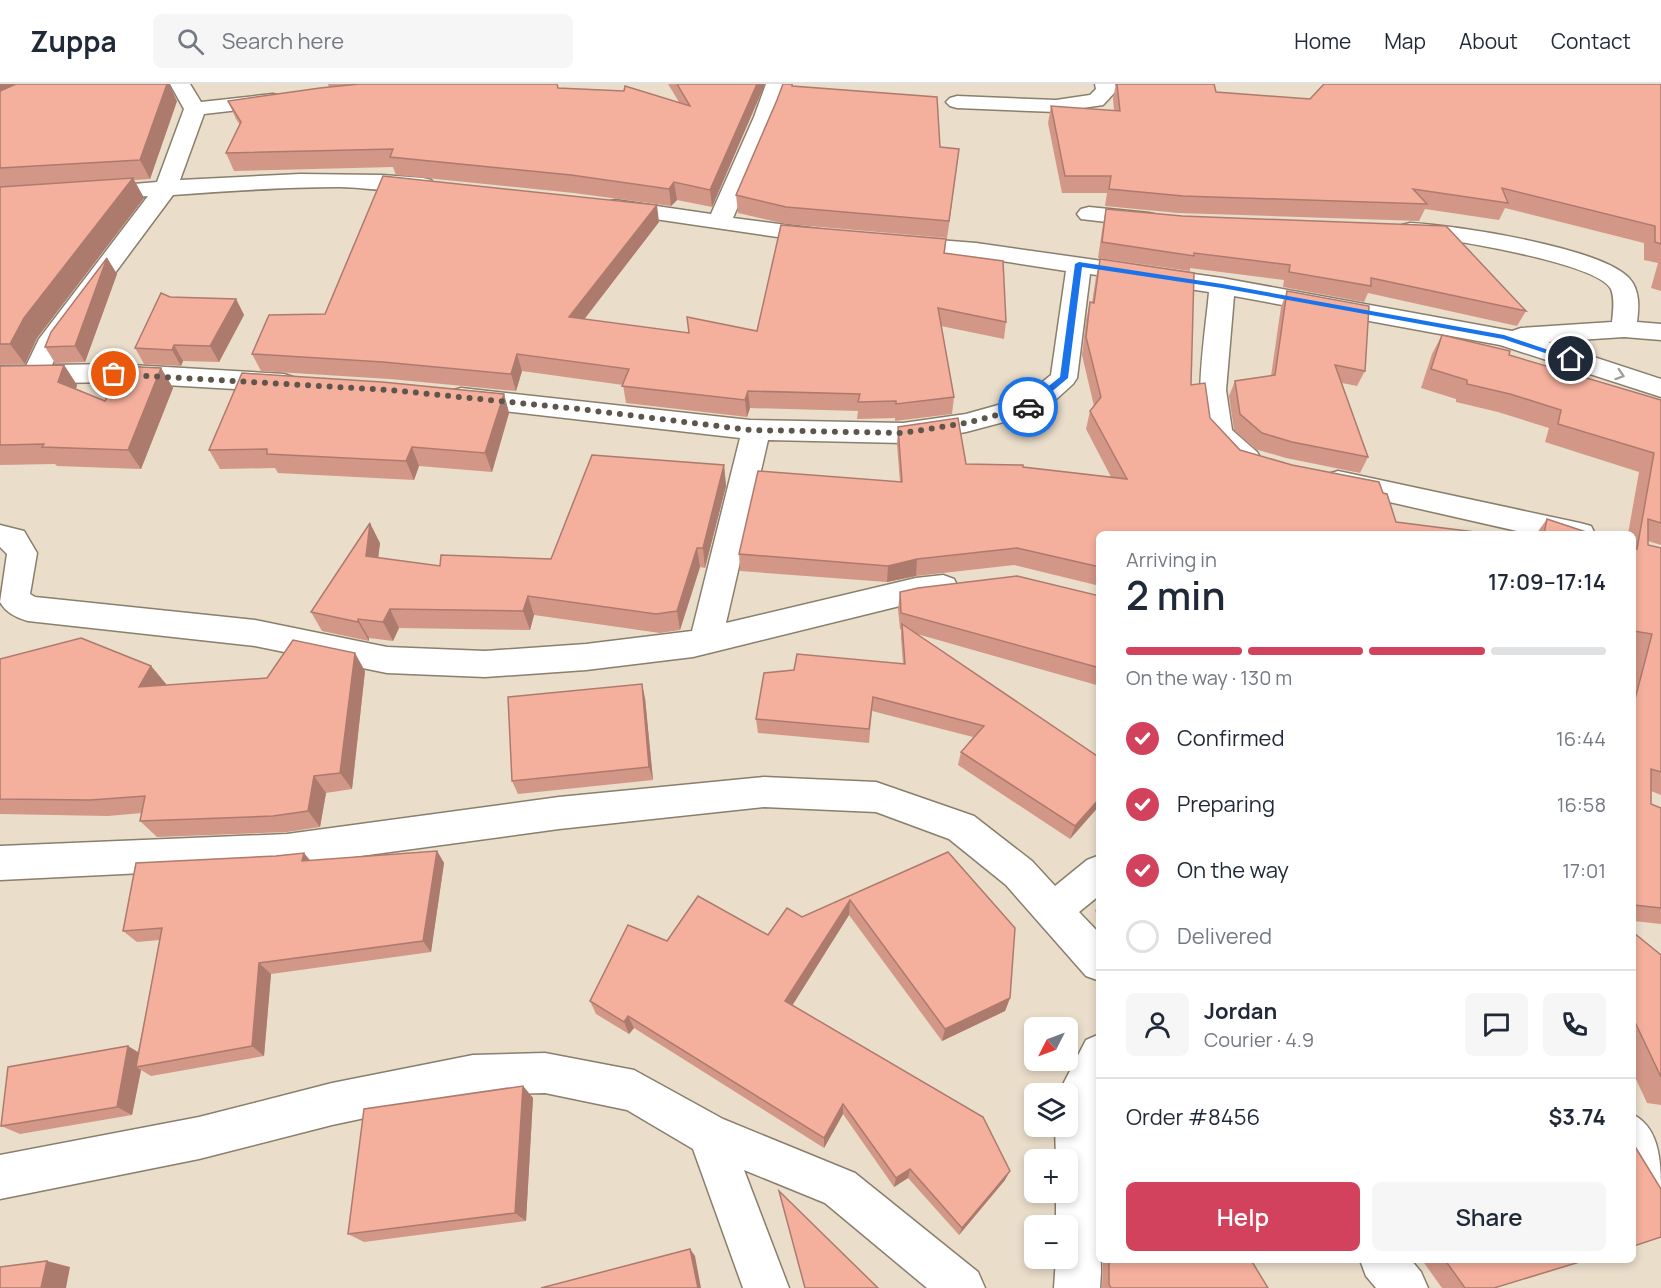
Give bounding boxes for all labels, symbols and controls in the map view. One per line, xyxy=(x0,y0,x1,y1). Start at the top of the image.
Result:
search box xyxy=(153,14,573,68)
text: Zuppa xyxy=(30,22,117,60)
icon: search xyxy=(174,25,207,58)
text: Search here xyxy=(222,26,344,56)
text: Home xyxy=(1294,27,1351,55)
text: Map xyxy=(1384,27,1426,55)
text: About xyxy=(1459,27,1518,55)
text: Contact xyxy=(1551,27,1631,55)
pin xyxy=(1545,333,1596,384)
icon: home xyxy=(1554,342,1587,375)
pin xyxy=(88,348,139,399)
icon: bag xyxy=(97,357,130,390)
one-way arrow xyxy=(1614,368,1625,380)
courier xyxy=(998,377,1058,437)
icon: car xyxy=(1012,391,1045,424)
text: Arriving in xyxy=(1126,546,1217,573)
text: 17:09–17:14 xyxy=(1488,567,1606,597)
text: 2 min xyxy=(1126,568,1225,622)
text: On the way · 130 m xyxy=(1126,664,1292,691)
icon: check xyxy=(1126,722,1159,755)
text: Confirmed xyxy=(1177,723,1285,753)
text: 16:44 xyxy=(1556,725,1606,752)
icon: check xyxy=(1126,788,1159,821)
text: Preparing xyxy=(1177,789,1275,819)
text: 16:58 xyxy=(1557,791,1606,818)
icon: check xyxy=(1126,854,1159,887)
text: On the way xyxy=(1177,855,1289,885)
text: 17:01 xyxy=(1562,857,1606,884)
text: Delivered xyxy=(1177,921,1272,951)
button: person xyxy=(1126,993,1189,1056)
button: chat xyxy=(1465,993,1528,1056)
button: phone xyxy=(1543,993,1606,1056)
text: Jordan xyxy=(1204,996,1277,1026)
north arrow xyxy=(1024,1017,1078,1071)
map controls xyxy=(1024,1017,1078,1269)
text: Courier · 4.9 xyxy=(1204,1026,1314,1053)
button: layers xyxy=(1024,1083,1078,1137)
text: Order #8456 xyxy=(1126,1102,1260,1132)
text: $3.74 xyxy=(1548,1102,1606,1132)
button: + xyxy=(1024,1149,1078,1203)
button: Help xyxy=(1126,1182,1360,1251)
button: Share xyxy=(1372,1182,1606,1251)
button: − xyxy=(1024,1215,1078,1269)

